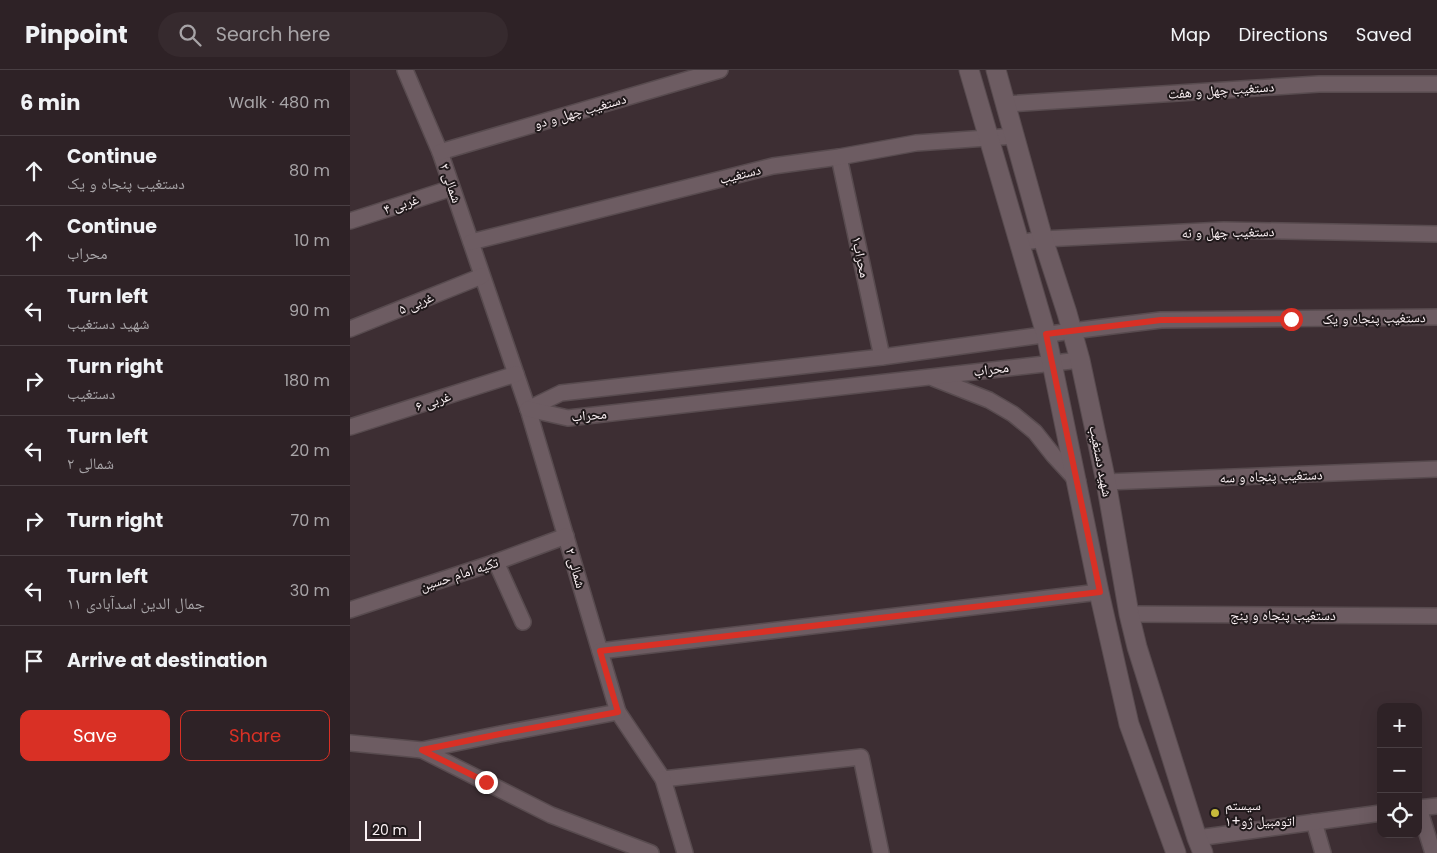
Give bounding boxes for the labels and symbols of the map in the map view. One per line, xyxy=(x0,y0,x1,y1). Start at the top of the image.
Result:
street label: دستغیب چهل و هفت xyxy=(1167,76,1275,104)
street label: دستغیب چهل و دو xyxy=(532,88,629,134)
street label: دستغیب xyxy=(717,159,763,189)
street label: ۲ شمالی xyxy=(435,160,467,206)
street label: غربی ۴ xyxy=(381,189,421,219)
street label: دستغیب چهل و نه xyxy=(1181,221,1275,243)
street label: محراب۱ xyxy=(847,234,875,280)
street label: غربی ۵ xyxy=(395,287,437,319)
street label: دستغیب پنجاه و یک xyxy=(1322,307,1426,329)
route start xyxy=(1280,308,1303,331)
street label: محراب xyxy=(972,357,1010,381)
street label: غربی ۶ xyxy=(413,386,453,416)
street label: محراب xyxy=(570,403,608,427)
street label: شهید دستغیب xyxy=(1084,424,1118,498)
street label: دستغیب پنجاه و سه xyxy=(1219,464,1323,488)
street label: ۲ شمالی xyxy=(561,545,591,591)
street label: تکیه امام حسین xyxy=(417,552,501,596)
street label: دستغیب پنجاه و پنج xyxy=(1230,605,1336,625)
route end xyxy=(475,771,498,794)
place label: سیستم اتومبیل ژو+۱ xyxy=(1225,795,1295,831)
marker: سیستم اتومبیل ژو+۱ xyxy=(1209,807,1221,819)
scale bar xyxy=(365,818,421,841)

